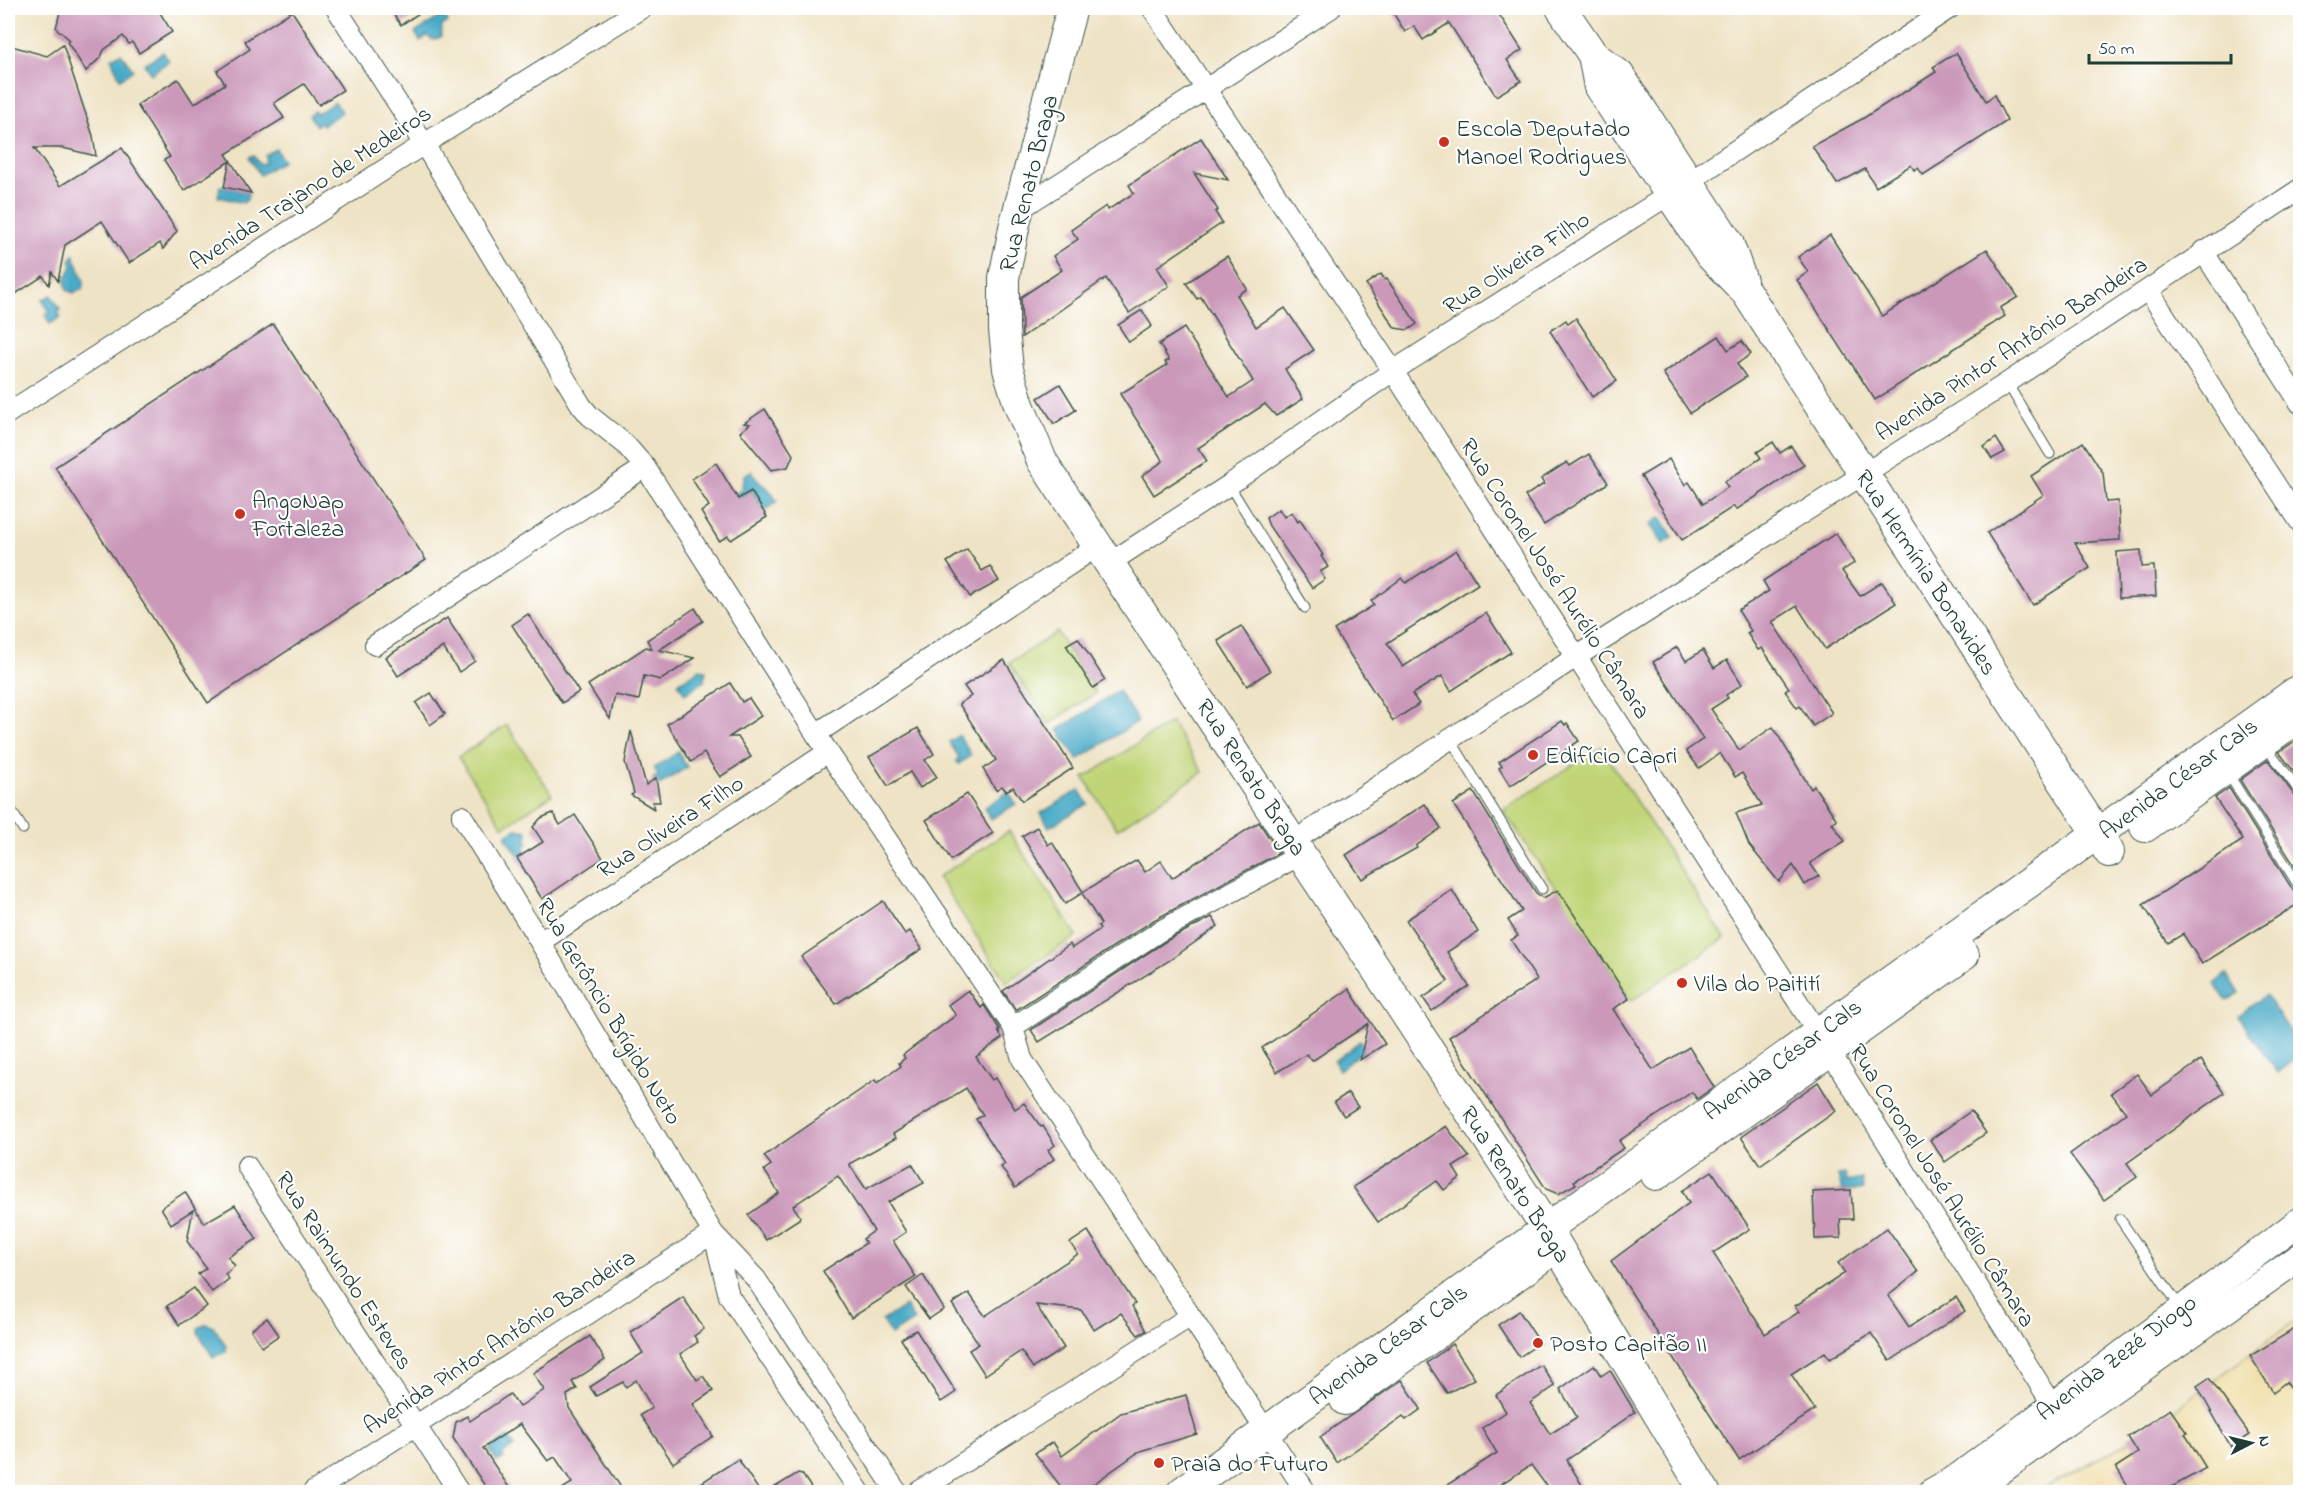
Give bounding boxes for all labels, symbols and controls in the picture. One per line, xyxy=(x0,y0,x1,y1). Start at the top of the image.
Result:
scale bar xyxy=(2089,27,2232,65)
text: 50 m xyxy=(2098,37,2135,63)
street label: Rua Renato Braga xyxy=(991,91,1069,276)
street label: Avenida Trajano de Medeiros xyxy=(183,97,439,281)
place label: Escola Deputado Manoel Rodrigues xyxy=(1456,113,1630,176)
marker: Escola Deputado Manoel Rodrigues xyxy=(1437,135,1451,149)
street label: Rua Oliveira Filho xyxy=(1437,203,1598,325)
street label: Avenida Pintor Antônio Bandeira xyxy=(1869,249,2155,451)
street label: Rua Coronel José Aurélio Câmara xyxy=(1450,432,1658,727)
street label: Rua Hermínia Bonavides xyxy=(1845,463,2005,683)
place label: AngoNap Fortaleza xyxy=(251,485,344,548)
marker: AngoNap Fortaleza xyxy=(233,507,247,521)
street label: Rua Renato Braga xyxy=(1186,693,1314,864)
street label: Avenida César Cals xyxy=(2093,710,2266,850)
place label: Edifício Capri xyxy=(1545,740,1677,775)
marker: Edifício Capri xyxy=(1526,748,1540,762)
street label: Rua Oliveira Filho xyxy=(591,767,752,889)
street label: Rua Gerôncio Brígido Neto xyxy=(526,892,690,1132)
place label: Vila do Paitití xyxy=(1693,968,1820,1003)
marker: Vila do Paitití xyxy=(1675,976,1689,990)
street label: Avenida César Cals xyxy=(1697,991,1870,1131)
street label: Rua Coronel José Aurélio Câmara xyxy=(1839,1038,2043,1335)
street label: Rua Renato Braga xyxy=(1450,1100,1578,1271)
street label: Rua Raimundo Esteves xyxy=(265,1165,421,1378)
street label: Avenida Pintor Antônio Bandeira xyxy=(357,1242,643,1444)
street label: Avenida César Cals xyxy=(1303,1276,1476,1416)
street label: Avenida Zezé Diogo xyxy=(2030,1287,2205,1431)
place label: Posto Capitão II xyxy=(1550,1328,1707,1363)
marker: Posto Capitão II xyxy=(1531,1336,1545,1350)
north arrow xyxy=(2221,1413,2281,1473)
text: N xyxy=(2251,1435,2276,1448)
place label: Praia do Futuro xyxy=(1171,1448,1328,1483)
marker: Praia do Futuro xyxy=(1152,1456,1166,1470)

